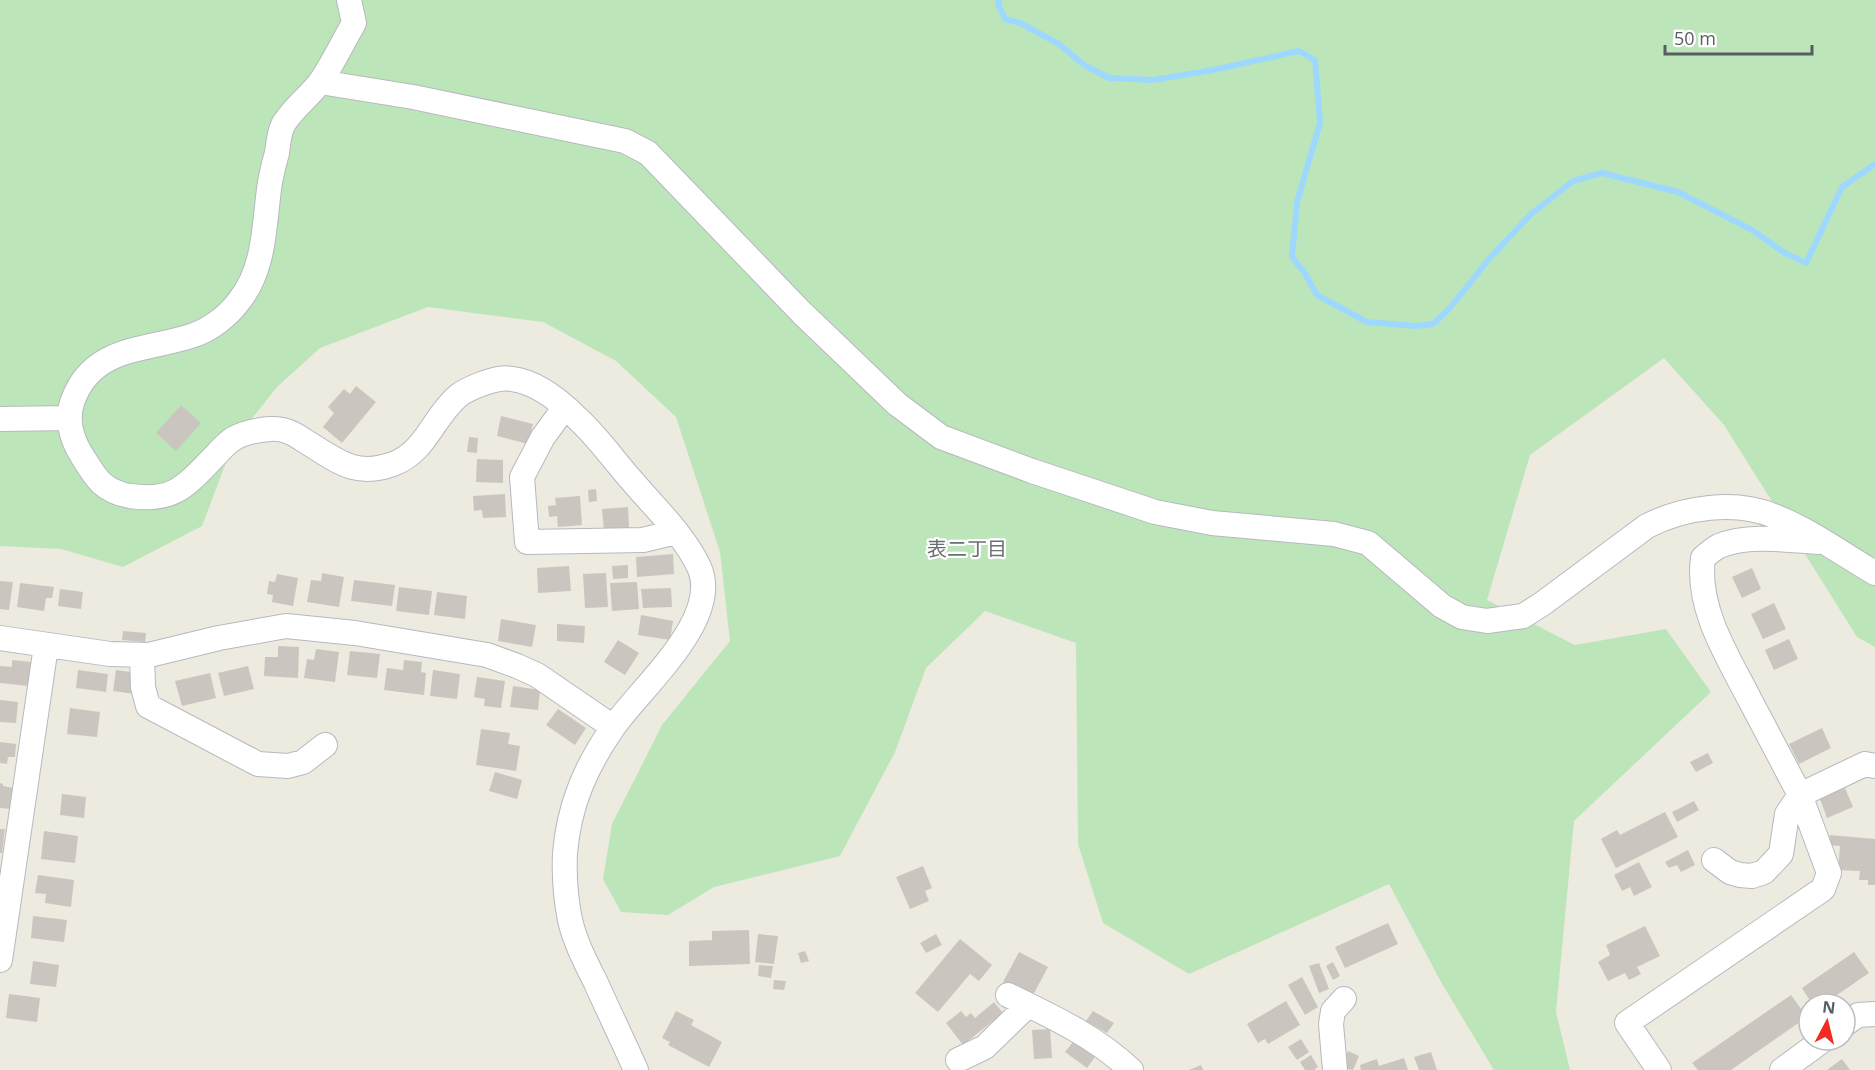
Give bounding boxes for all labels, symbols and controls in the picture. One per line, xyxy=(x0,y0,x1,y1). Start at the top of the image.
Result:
scale bar xyxy=(1665,18,1812,56)
text: 50 m xyxy=(1674,26,1716,50)
district label: 表二丁目 xyxy=(927,535,1007,562)
north arrow xyxy=(1797,992,1857,1052)
text: N xyxy=(1821,995,1837,1019)

